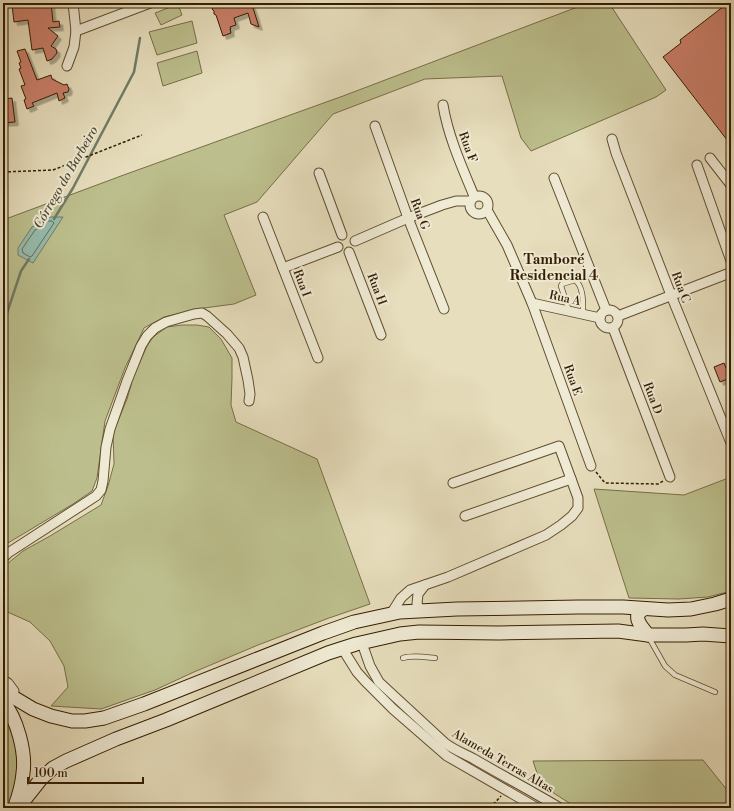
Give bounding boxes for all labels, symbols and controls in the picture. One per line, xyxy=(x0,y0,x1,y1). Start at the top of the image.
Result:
water label: Córrego do Barbeiro xyxy=(30,123,102,232)
street label: Rua F xyxy=(455,130,480,165)
street label: Rua G xyxy=(407,196,432,232)
district label: Tamboré Residencial 4 xyxy=(510,251,598,285)
street label: Rua I xyxy=(289,267,314,299)
street label: Rua C xyxy=(668,270,693,305)
street label: Rua H xyxy=(364,271,390,308)
street label: Rua A xyxy=(548,288,583,309)
street label: Rua E xyxy=(560,363,585,398)
street label: Rua D xyxy=(640,380,665,416)
street label: Alameda Terras Altas xyxy=(448,726,556,797)
scale bar xyxy=(28,759,143,785)
text: 100 m xyxy=(34,766,68,781)

